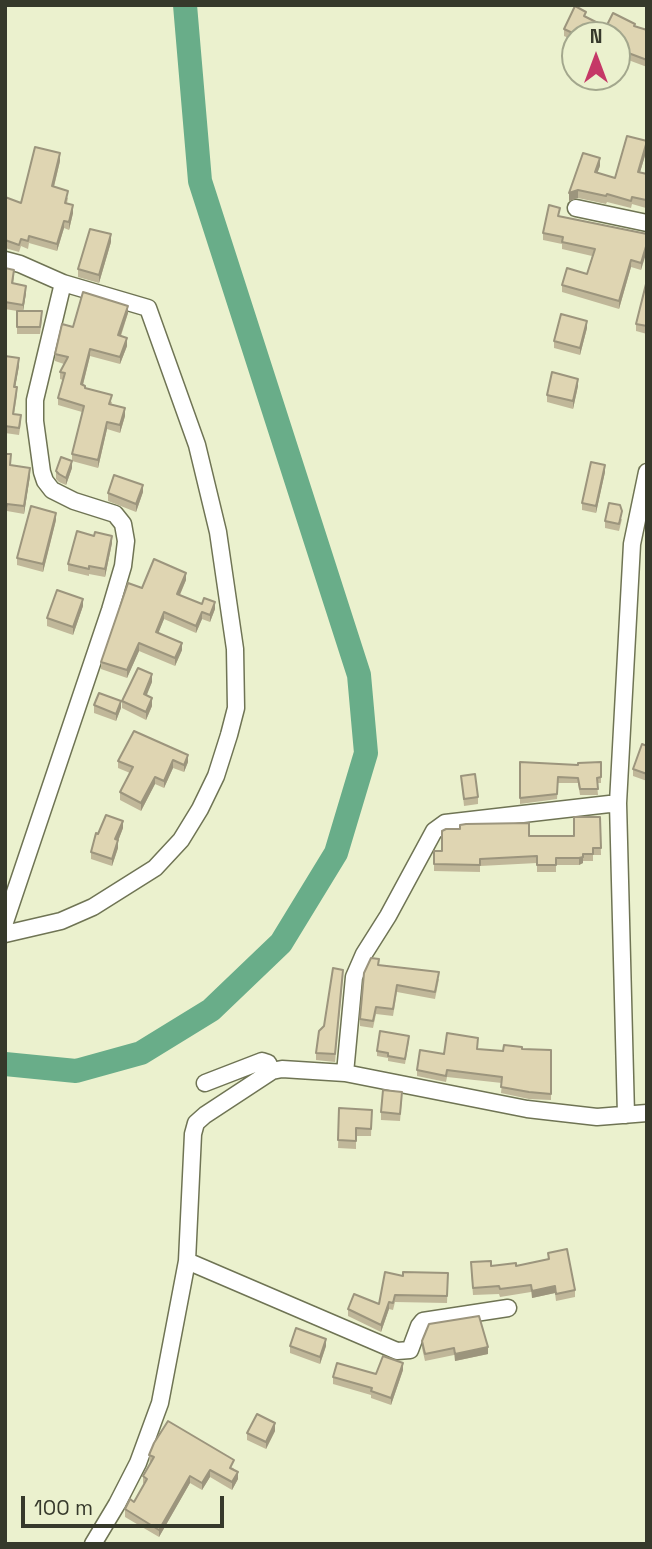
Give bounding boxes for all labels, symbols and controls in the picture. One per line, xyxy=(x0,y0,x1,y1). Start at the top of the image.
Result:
north arrow xyxy=(561,21,631,91)
text: N xyxy=(590,24,602,49)
scale bar xyxy=(24,1482,228,1526)
text: 100 m xyxy=(34,1494,93,1521)

